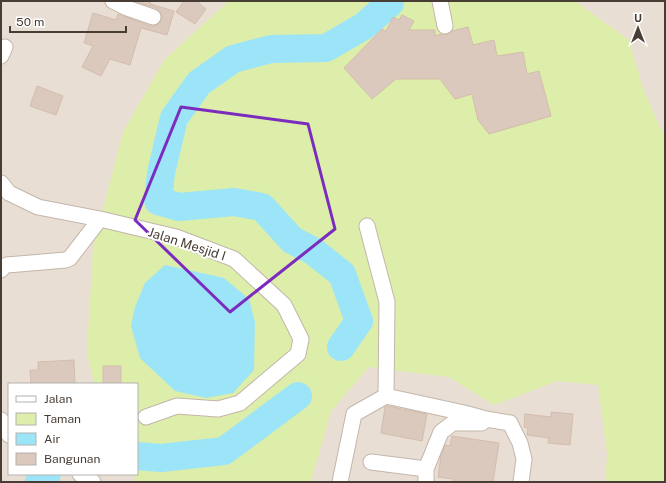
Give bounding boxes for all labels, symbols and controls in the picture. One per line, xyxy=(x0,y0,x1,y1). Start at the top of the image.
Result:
scale bar xyxy=(10,8,126,34)
north arrow xyxy=(618,8,658,48)
text: U xyxy=(634,12,642,24)
text: 50 m xyxy=(16,15,44,29)
street label: Jalan Mesjid I xyxy=(146,224,228,264)
legend xyxy=(8,383,138,475)
text: Jalan xyxy=(44,392,73,406)
text: Taman xyxy=(44,412,81,426)
text: Air xyxy=(44,432,61,446)
text: Bangunan xyxy=(44,452,100,466)

